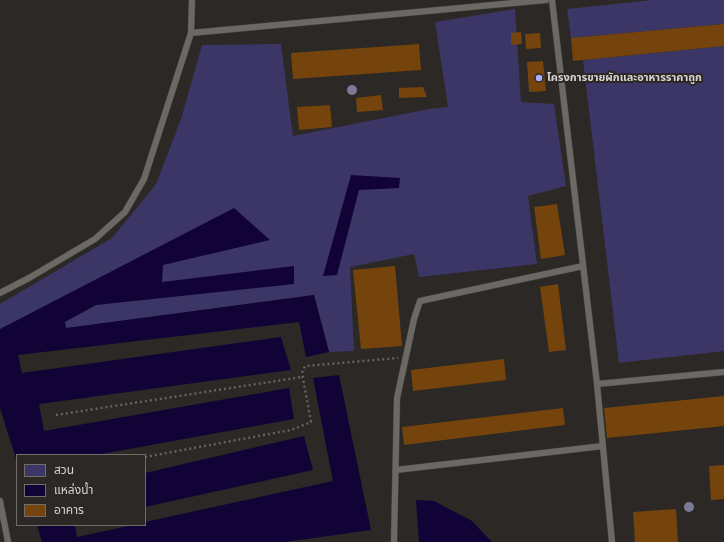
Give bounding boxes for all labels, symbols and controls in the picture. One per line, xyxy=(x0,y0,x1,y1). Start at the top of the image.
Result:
place label: โครงการขายผักและอาหารราคาถูก xyxy=(547,71,702,85)
marker: โครงการขายผักและอาหารราคาถูก xyxy=(534,73,544,83)
legend xyxy=(16,454,146,526)
text: สวน xyxy=(54,463,74,477)
text: แหล่งน้ำ xyxy=(54,483,93,497)
text: อาคาร xyxy=(54,503,84,517)

